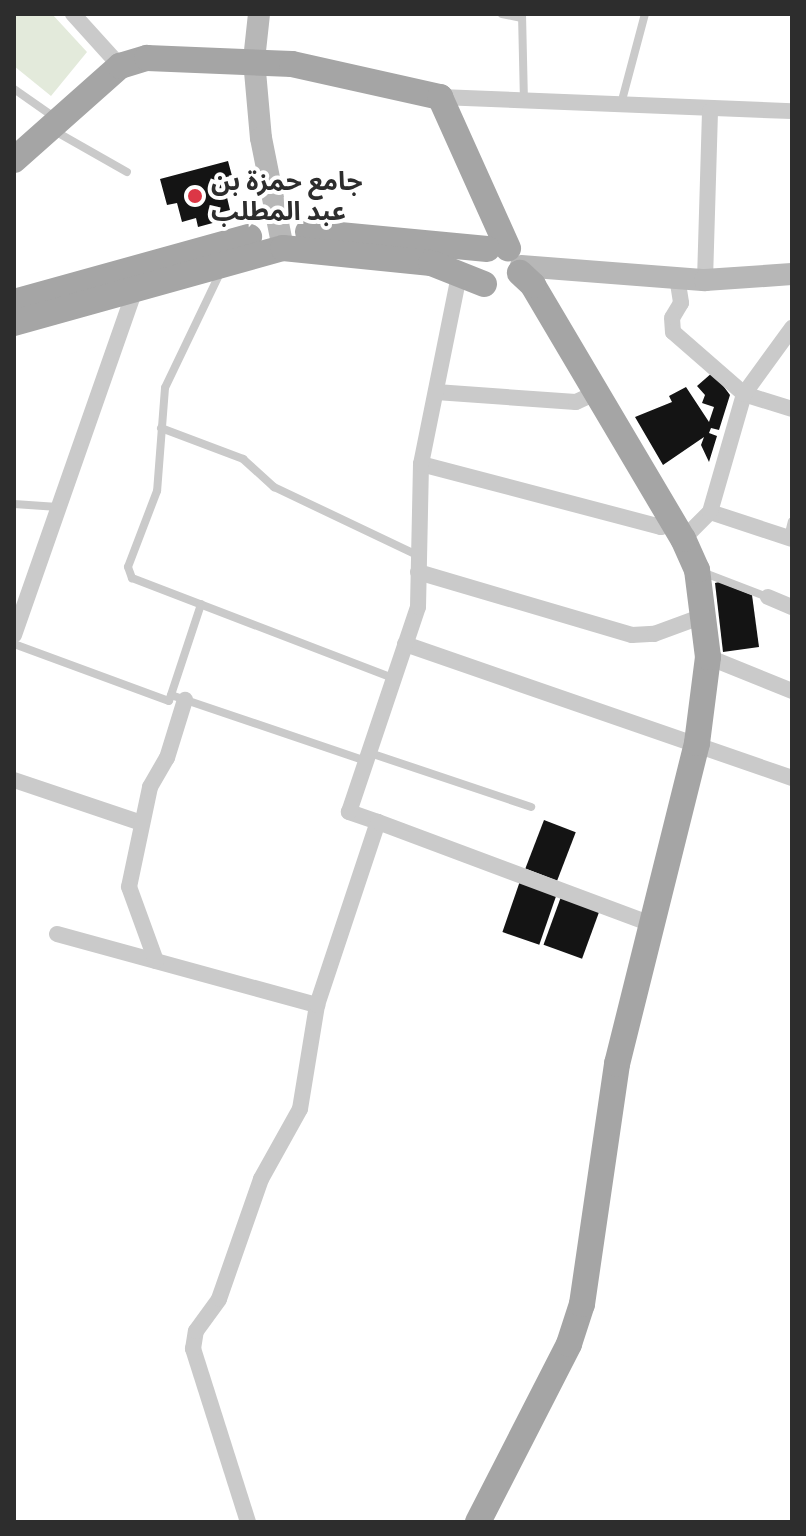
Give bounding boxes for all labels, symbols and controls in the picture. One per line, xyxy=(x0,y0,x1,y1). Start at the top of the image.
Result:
place label: جامع حمزة بن عبد المطلب xyxy=(211,165,363,226)
marker: جامع حمزة بن عبد المطلب xyxy=(186,187,204,205)

